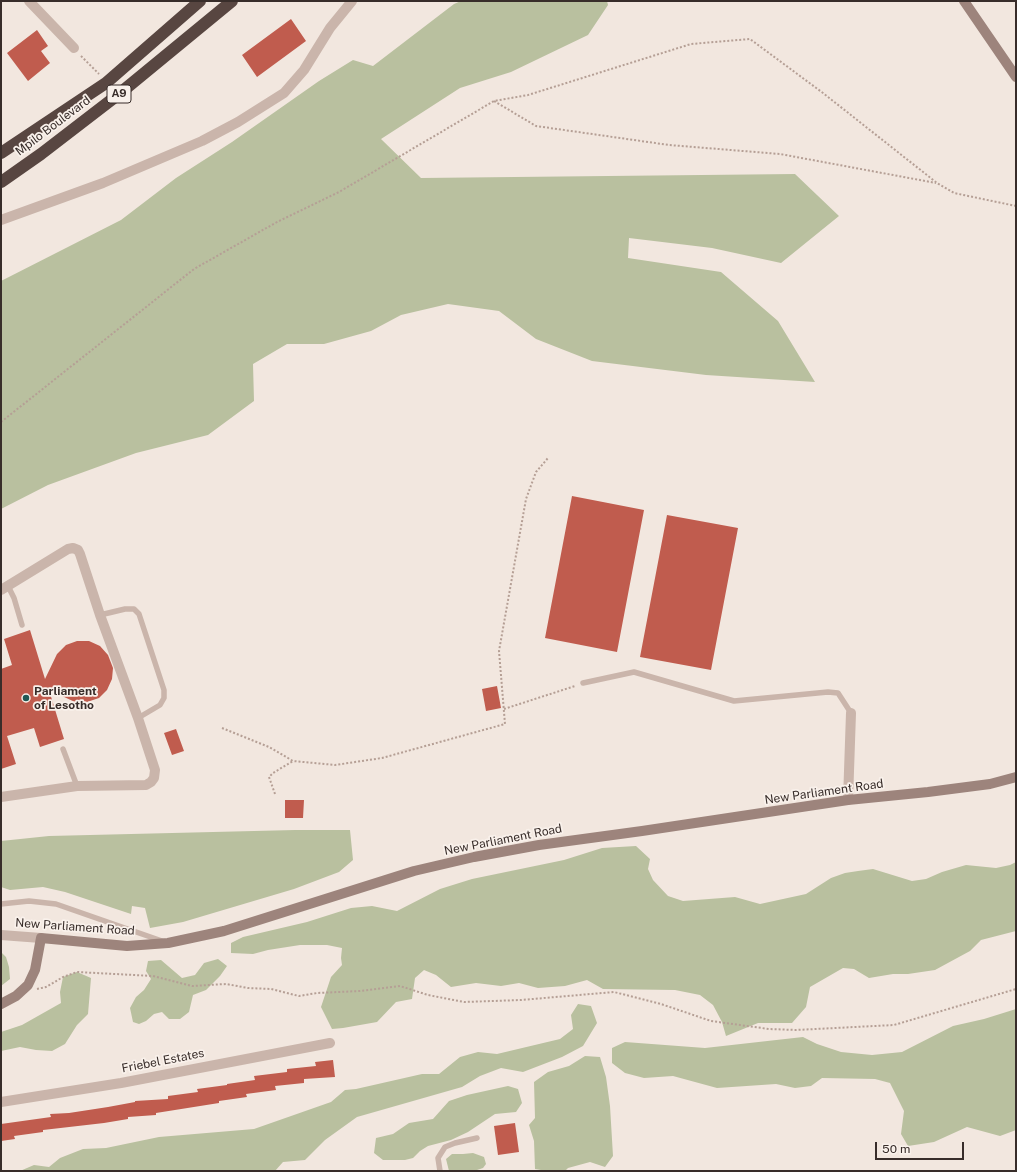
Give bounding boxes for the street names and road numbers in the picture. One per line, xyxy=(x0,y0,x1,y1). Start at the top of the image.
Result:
road number: A9 xyxy=(107,85,131,103)
street label: Mpilo Boulevard xyxy=(13,93,93,159)
street label: New Parliament Road xyxy=(764,777,884,807)
street label: New Parliament Road xyxy=(443,821,563,859)
street label: New Parliament Road xyxy=(15,916,135,938)
street label: Friebel Estates xyxy=(121,1046,205,1076)

